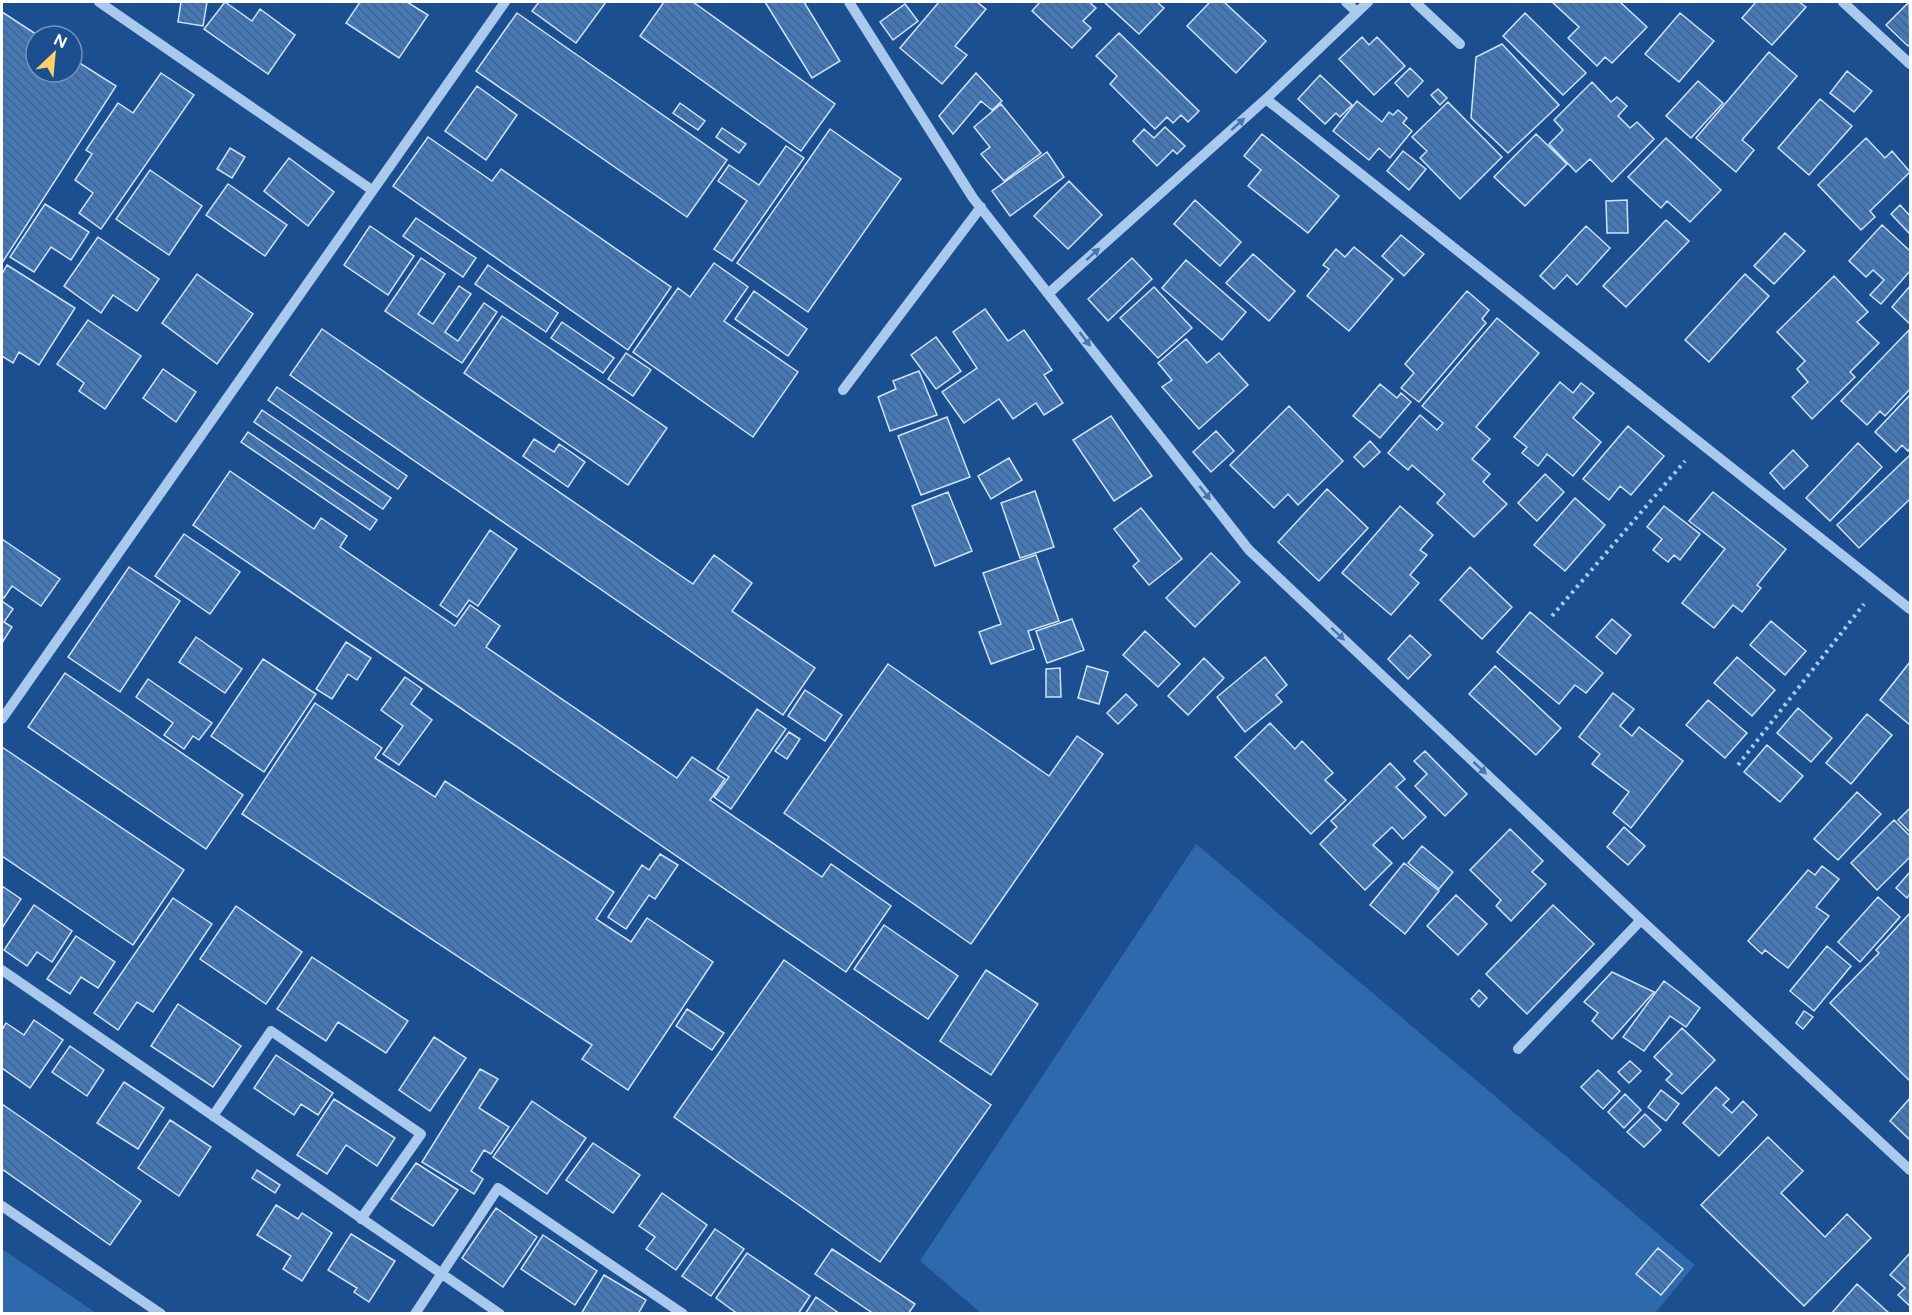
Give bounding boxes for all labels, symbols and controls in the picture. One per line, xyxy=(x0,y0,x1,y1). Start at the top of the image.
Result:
north arrow xyxy=(24,24,84,84)
text: N xyxy=(51,30,70,52)
one-way arrow xyxy=(1231,117,1246,131)
one-way arrow xyxy=(1085,248,1100,261)
one-way arrow xyxy=(1079,331,1091,346)
one-way arrow xyxy=(1198,485,1211,501)
one-way arrow xyxy=(1331,627,1345,641)
one-way arrow xyxy=(1473,761,1487,775)

